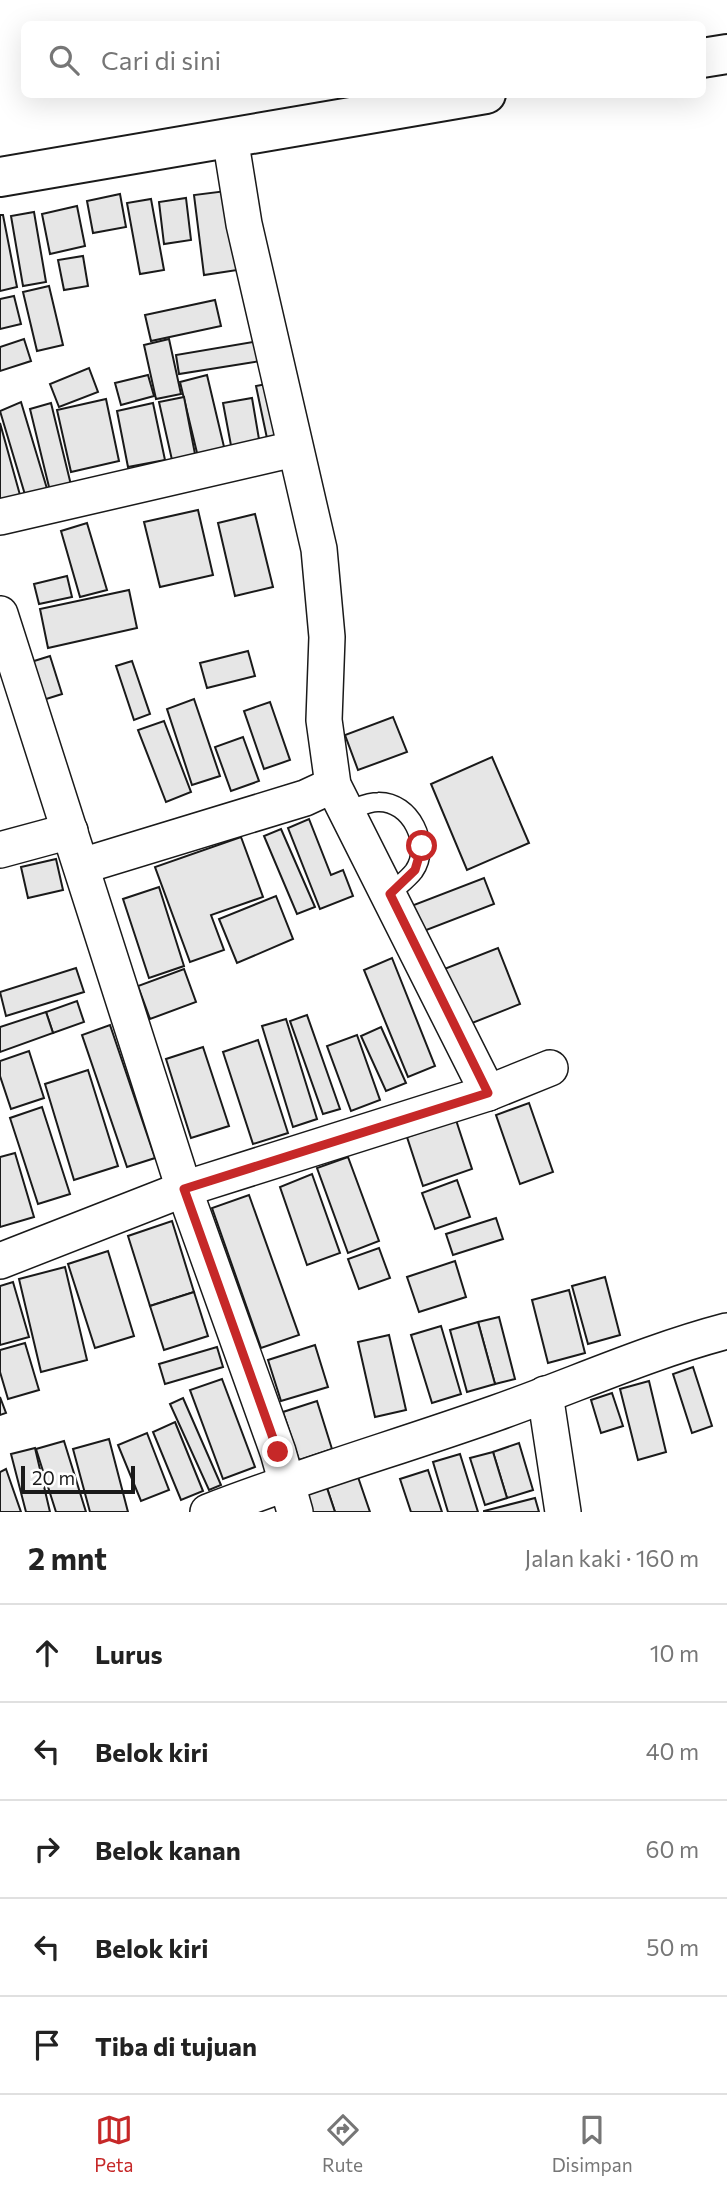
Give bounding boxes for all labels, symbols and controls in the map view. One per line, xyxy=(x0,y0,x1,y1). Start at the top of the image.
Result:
search box xyxy=(21,21,706,98)
icon: search xyxy=(45,41,83,79)
text: Cari di sini xyxy=(101,44,221,75)
route start xyxy=(406,830,437,861)
route end xyxy=(262,1436,293,1467)
scale bar xyxy=(21,1463,135,1495)
text: 20 m xyxy=(32,1466,75,1489)
text: 2 mnt xyxy=(28,1539,107,1576)
text: Jalan kaki · 160 m xyxy=(524,1544,699,1572)
icon: ahead xyxy=(28,1634,66,1672)
text: Lurus xyxy=(95,1638,163,1669)
text: 10 m xyxy=(650,1639,699,1667)
icon: left xyxy=(28,1732,66,1770)
text: Belok kiri xyxy=(95,1736,209,1767)
text: 40 m xyxy=(646,1737,699,1765)
icon: right xyxy=(28,1830,66,1868)
text: Belok kanan xyxy=(95,1834,241,1865)
text: 60 m xyxy=(646,1835,699,1863)
icon: left xyxy=(28,1928,66,1966)
text: Belok kiri xyxy=(95,1932,209,1963)
text: 50 m xyxy=(646,1933,699,1961)
icon: arrive xyxy=(28,2026,66,2064)
text: Tiba di tujuan xyxy=(95,2030,257,2061)
tab: Peta xyxy=(94,2111,134,2176)
tab: Rute xyxy=(322,2111,363,2176)
tab: Disimpan xyxy=(552,2111,633,2176)

